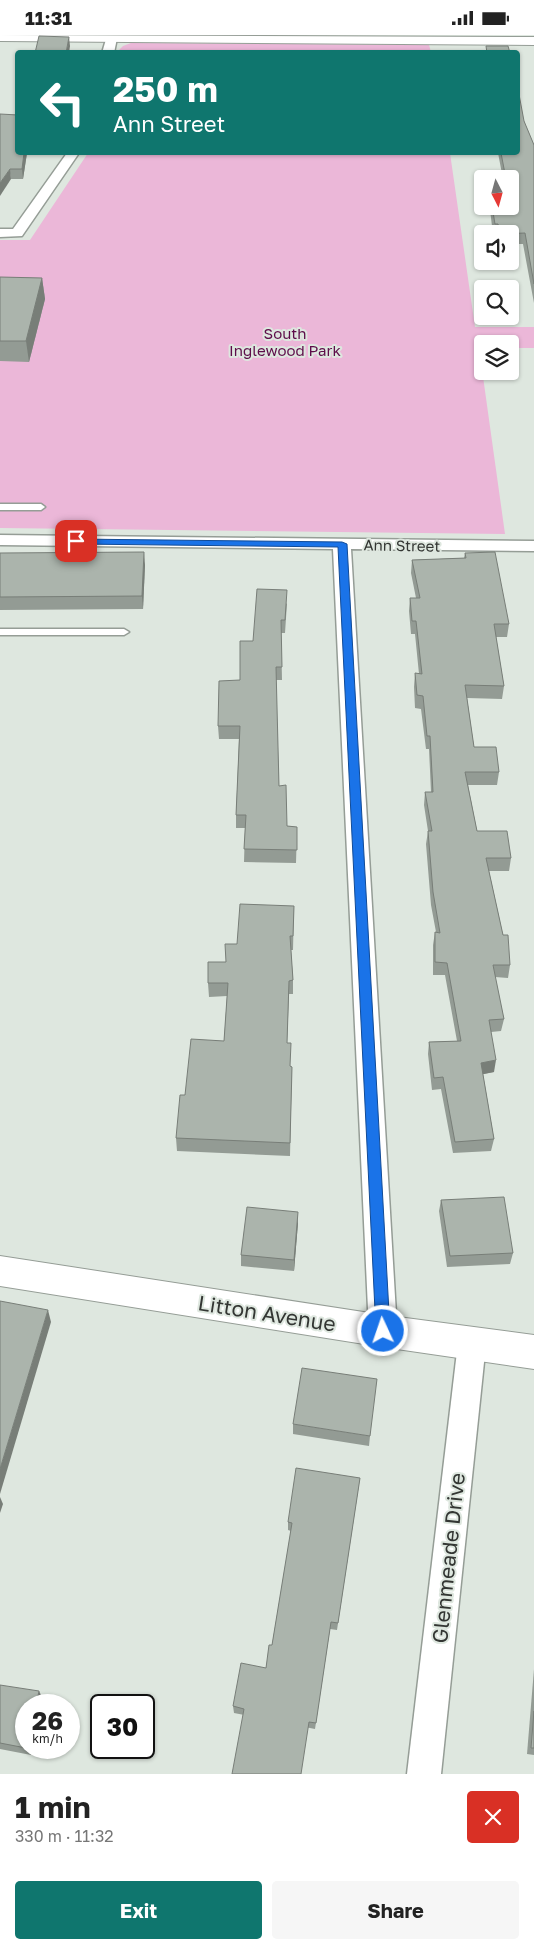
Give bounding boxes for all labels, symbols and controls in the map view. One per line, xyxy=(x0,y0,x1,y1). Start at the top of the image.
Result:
text: 11:31 xyxy=(25,6,72,29)
text: 250 m xyxy=(113,68,218,110)
icon: left xyxy=(30,70,95,135)
text: Ann Street xyxy=(113,110,225,137)
north arrow xyxy=(474,170,519,215)
map controls xyxy=(474,170,519,380)
button: sound xyxy=(474,225,519,270)
button: search xyxy=(474,280,519,325)
park label: South Inglewood Park xyxy=(229,324,341,359)
button: layers xyxy=(474,335,519,380)
pin xyxy=(55,520,97,562)
icon: arrive xyxy=(62,527,90,555)
street label: Ann Street xyxy=(364,535,440,555)
street label: Litton Avenue xyxy=(196,1289,338,1337)
position arrow xyxy=(356,1304,408,1356)
street label: Glenmeade Drive xyxy=(426,1471,470,1645)
speed limit sign: 30 xyxy=(90,1694,155,1759)
text: 26 xyxy=(32,1705,63,1736)
text: km/h xyxy=(32,1731,63,1746)
text: 1 min xyxy=(15,1789,91,1825)
button: close xyxy=(467,1791,519,1843)
text: 330 m · 11:32 xyxy=(15,1826,114,1846)
button: Exit xyxy=(15,1881,262,1939)
button: Share xyxy=(272,1881,519,1939)

